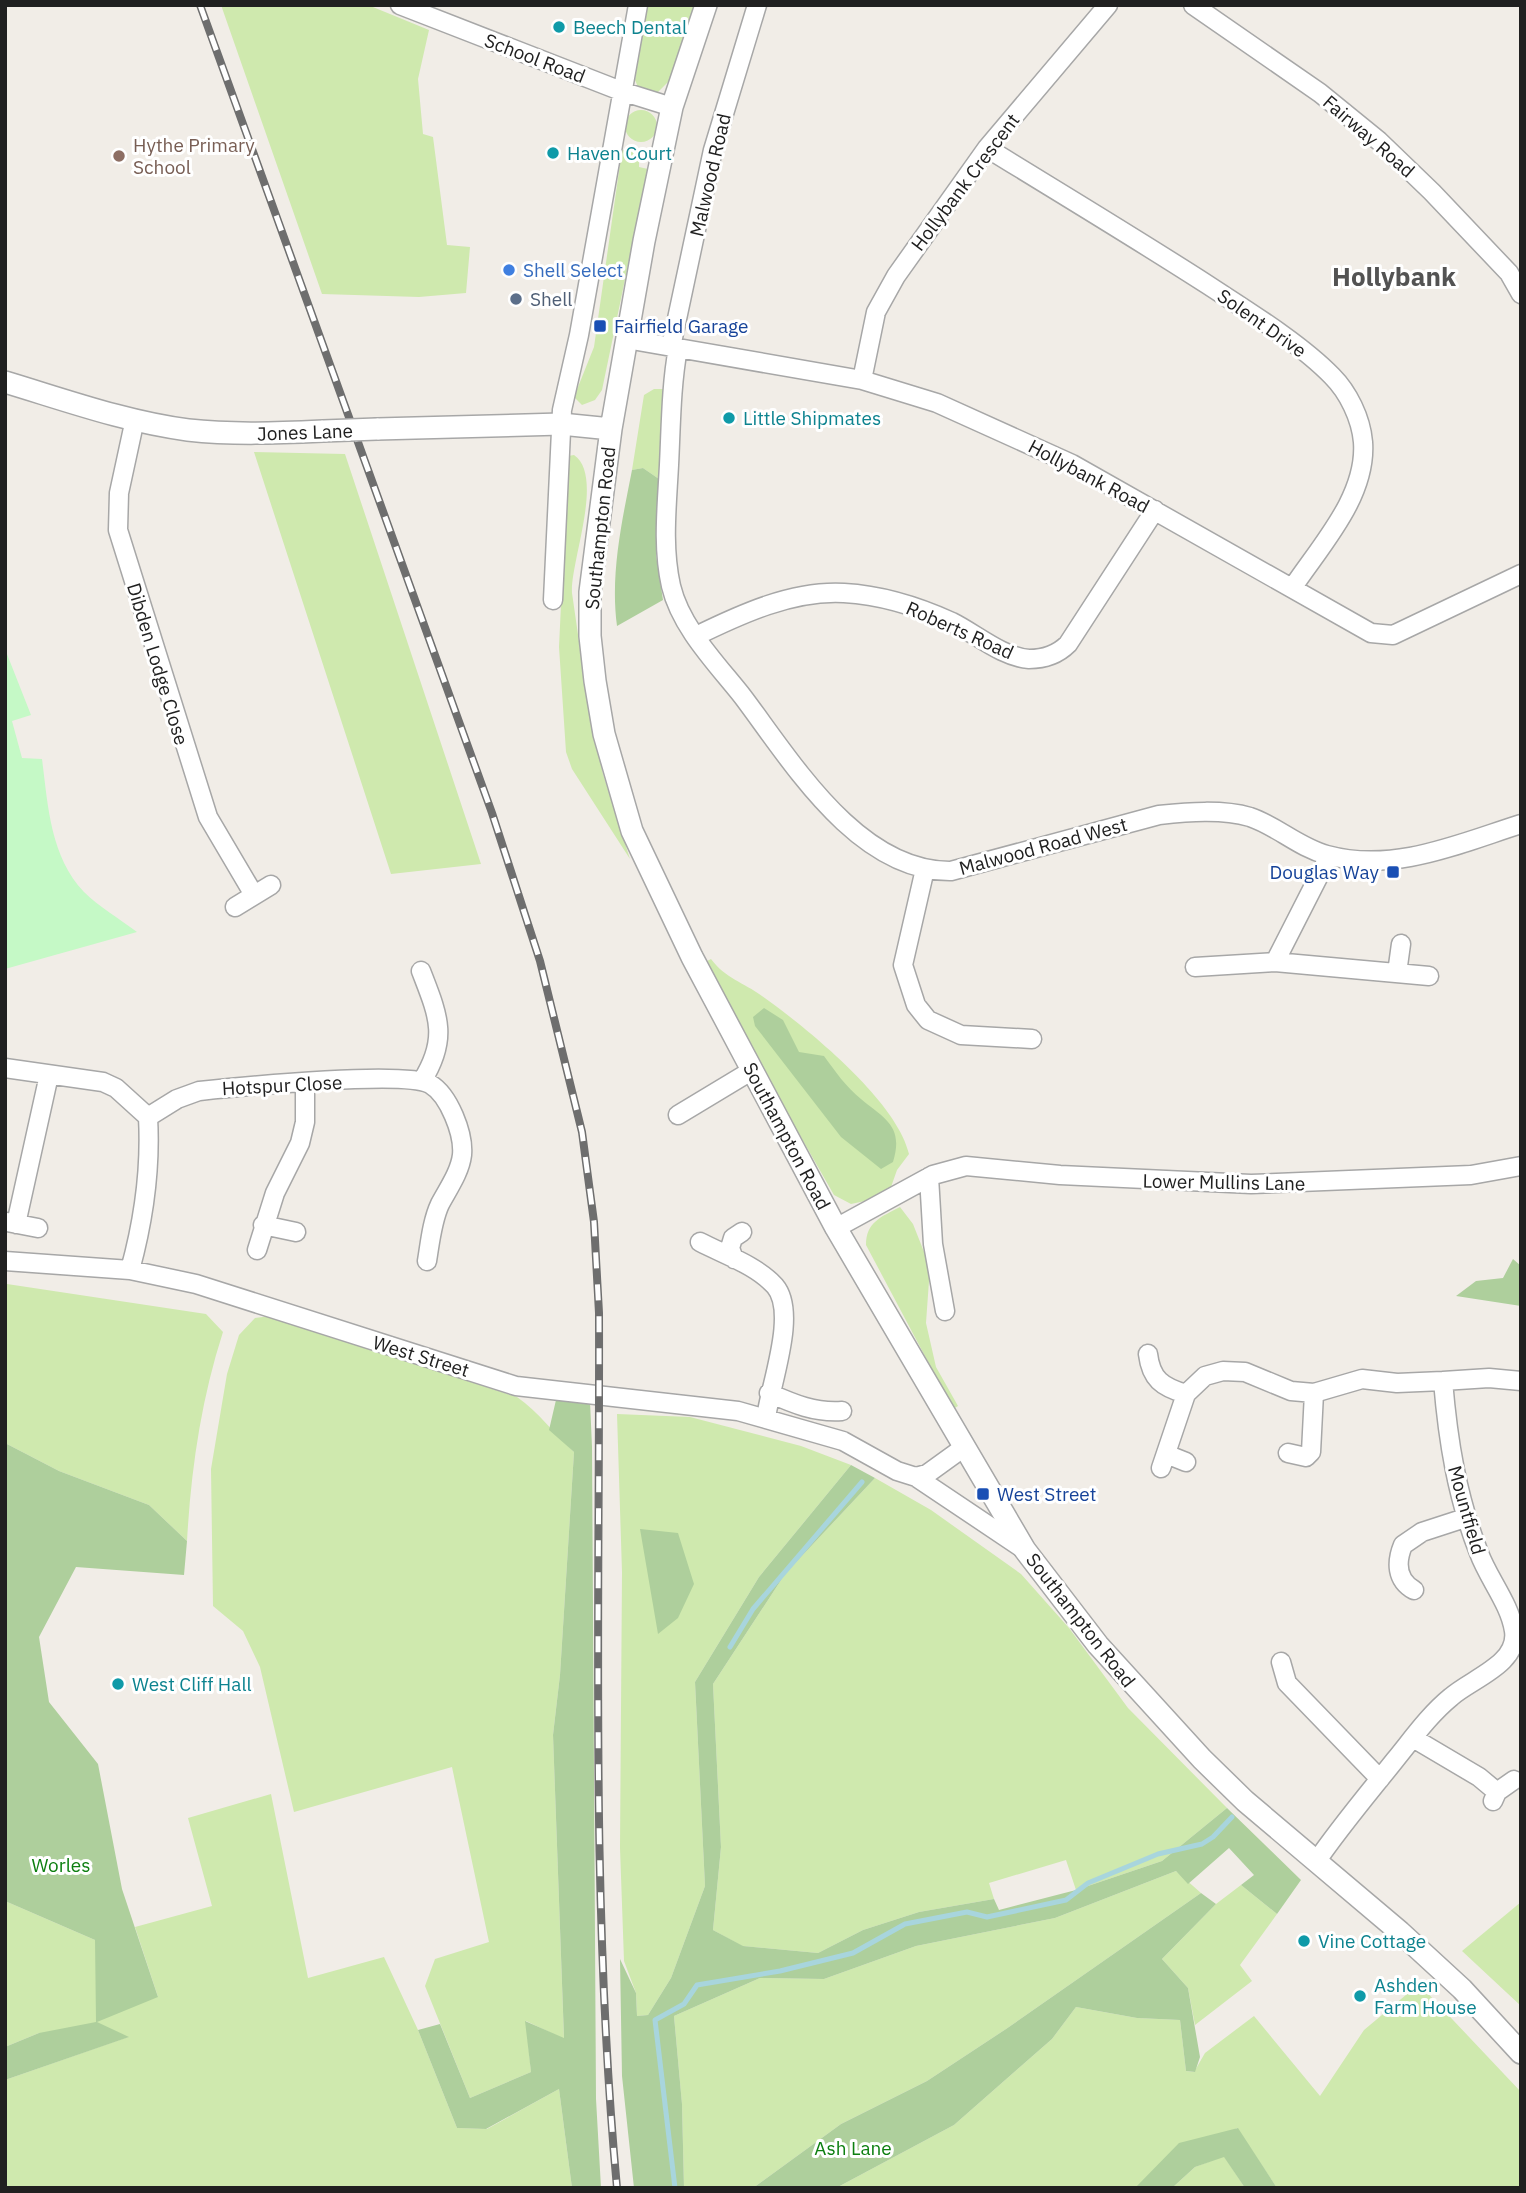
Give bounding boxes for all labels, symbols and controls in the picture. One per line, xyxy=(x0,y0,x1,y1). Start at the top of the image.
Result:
place label: Beech Dental xyxy=(573,15,687,39)
marker: Beech Dental xyxy=(551,19,567,35)
street label: School Road xyxy=(481,28,589,88)
street label: Fairway Road xyxy=(1318,90,1420,182)
street label: Hollybank Crescent xyxy=(906,109,1024,255)
street label: Malwood Road xyxy=(684,111,736,239)
place label: Hythe Primary School xyxy=(133,133,255,179)
place label: Haven Court xyxy=(567,141,672,165)
marker: Haven Court xyxy=(545,145,561,161)
marker: Hythe Primary School xyxy=(111,148,127,164)
place label: Shell Select xyxy=(523,258,623,282)
district label: Hollybank xyxy=(1332,259,1456,293)
marker: Shell Select xyxy=(501,262,517,278)
street label: Solent Drive xyxy=(1213,284,1311,362)
place label: Shell xyxy=(530,287,573,311)
marker: Shell xyxy=(508,291,524,307)
place label: Fairfield Garage xyxy=(614,314,748,338)
marker: Fairfield Garage xyxy=(592,318,608,334)
place label: Little Shipmates xyxy=(743,406,881,430)
marker: Little Shipmates xyxy=(721,410,737,426)
street label: Jones Lane xyxy=(257,418,353,446)
street label: Hollybank Road xyxy=(1024,434,1154,518)
street label: Southampton Road xyxy=(580,445,620,611)
street label: Dibden Lodge Close xyxy=(122,580,194,748)
street label: Roberts Road xyxy=(903,596,1017,664)
street label: Malwood Road West xyxy=(956,812,1130,880)
place label: Douglas Way xyxy=(1269,860,1380,884)
marker: Douglas Way xyxy=(1385,864,1401,880)
street label: Southampton Road xyxy=(738,1058,836,1214)
street label: Hotspur Close xyxy=(221,1070,343,1100)
street label: Lower Mullins Lane xyxy=(1142,1169,1306,1195)
street label: West Street xyxy=(370,1330,472,1382)
street label: Mountfield xyxy=(1443,1463,1491,1557)
place label: West Street xyxy=(997,1482,1096,1506)
marker: West Street xyxy=(975,1486,991,1502)
street label: Southampton Road xyxy=(1021,1548,1141,1692)
place label: West Cliff Hall xyxy=(132,1672,252,1696)
marker: West Cliff Hall xyxy=(110,1676,126,1692)
park label: Worles xyxy=(31,1853,91,1877)
place label: Vine Cottage xyxy=(1318,1929,1426,1953)
marker: Vine Cottage xyxy=(1296,1933,1312,1949)
place label: Ashden Farm House xyxy=(1374,1973,1477,2019)
marker: Ashden Farm House xyxy=(1352,1988,1368,2004)
park label: Ash Lane xyxy=(814,2136,892,2160)

